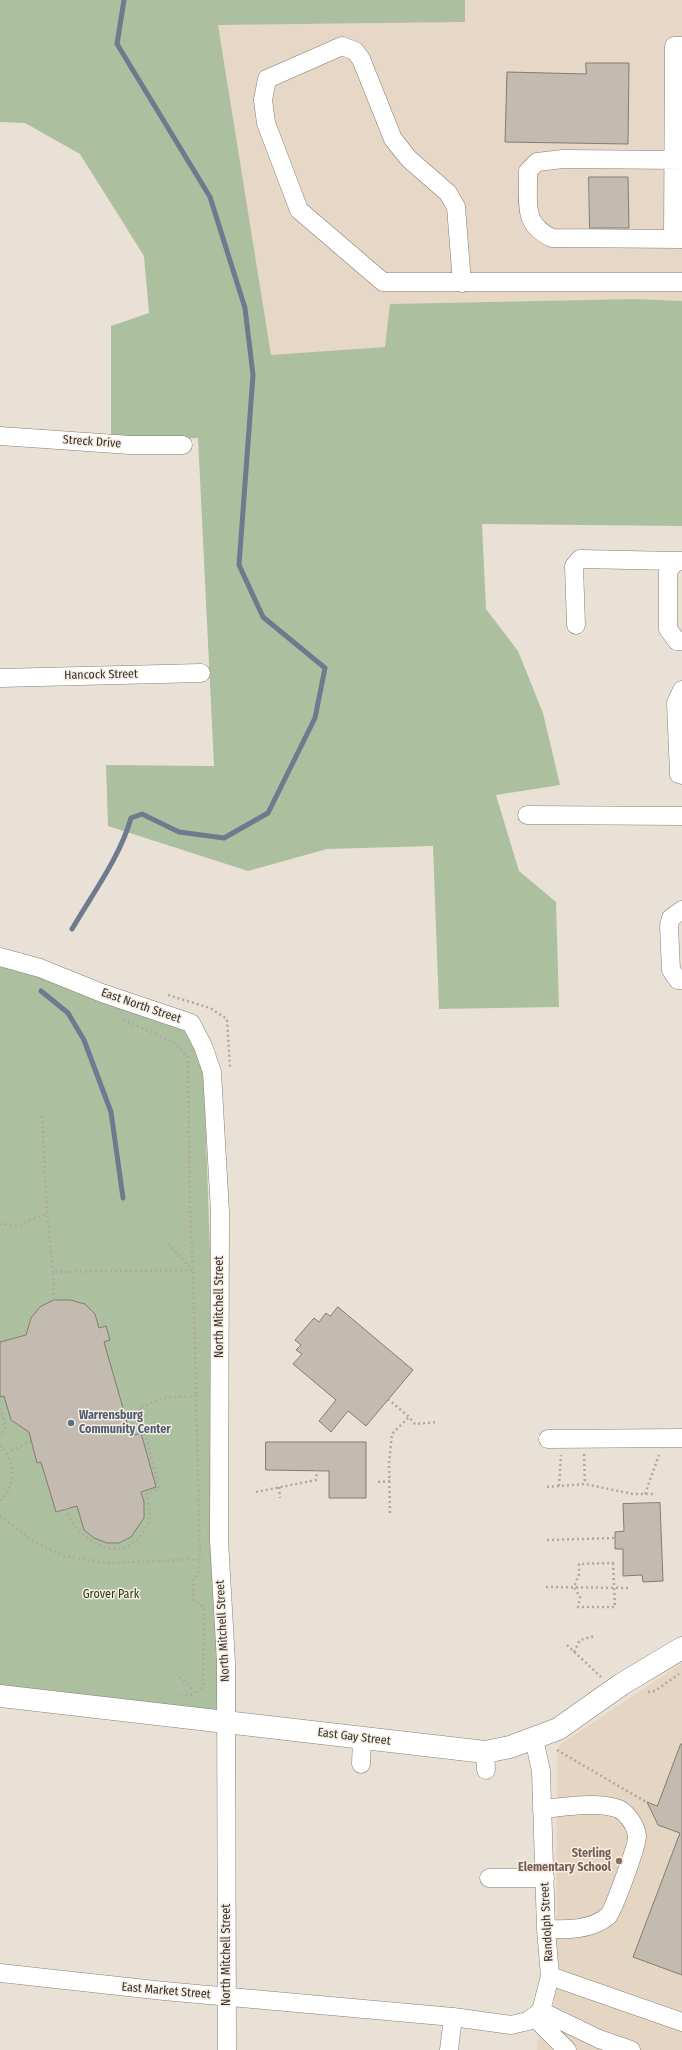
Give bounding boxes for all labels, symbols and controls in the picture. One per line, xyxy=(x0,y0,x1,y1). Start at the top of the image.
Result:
street label: Streck Drive xyxy=(62,433,122,451)
street label: Hancock Street xyxy=(64,667,138,683)
street label: East North Street xyxy=(99,986,183,1026)
street label: North Mitchell Street xyxy=(213,1256,227,1358)
place label: Warrensburg Community Center xyxy=(79,1409,171,1437)
marker: Warrensburg Community Center xyxy=(66,1418,76,1428)
street label: North Mitchell Street xyxy=(213,1580,233,1682)
park label: Grover Park xyxy=(83,1588,139,1602)
street label: East Gay Street xyxy=(317,1725,391,1749)
place label: Sterling Elementary School xyxy=(518,1847,611,1875)
marker: Sterling Elementary School xyxy=(614,1856,624,1866)
street label: Randolph Street xyxy=(538,1882,556,1962)
street label: North Mitchell Street xyxy=(220,1904,234,2006)
street label: East Market Street xyxy=(121,1980,211,2002)

